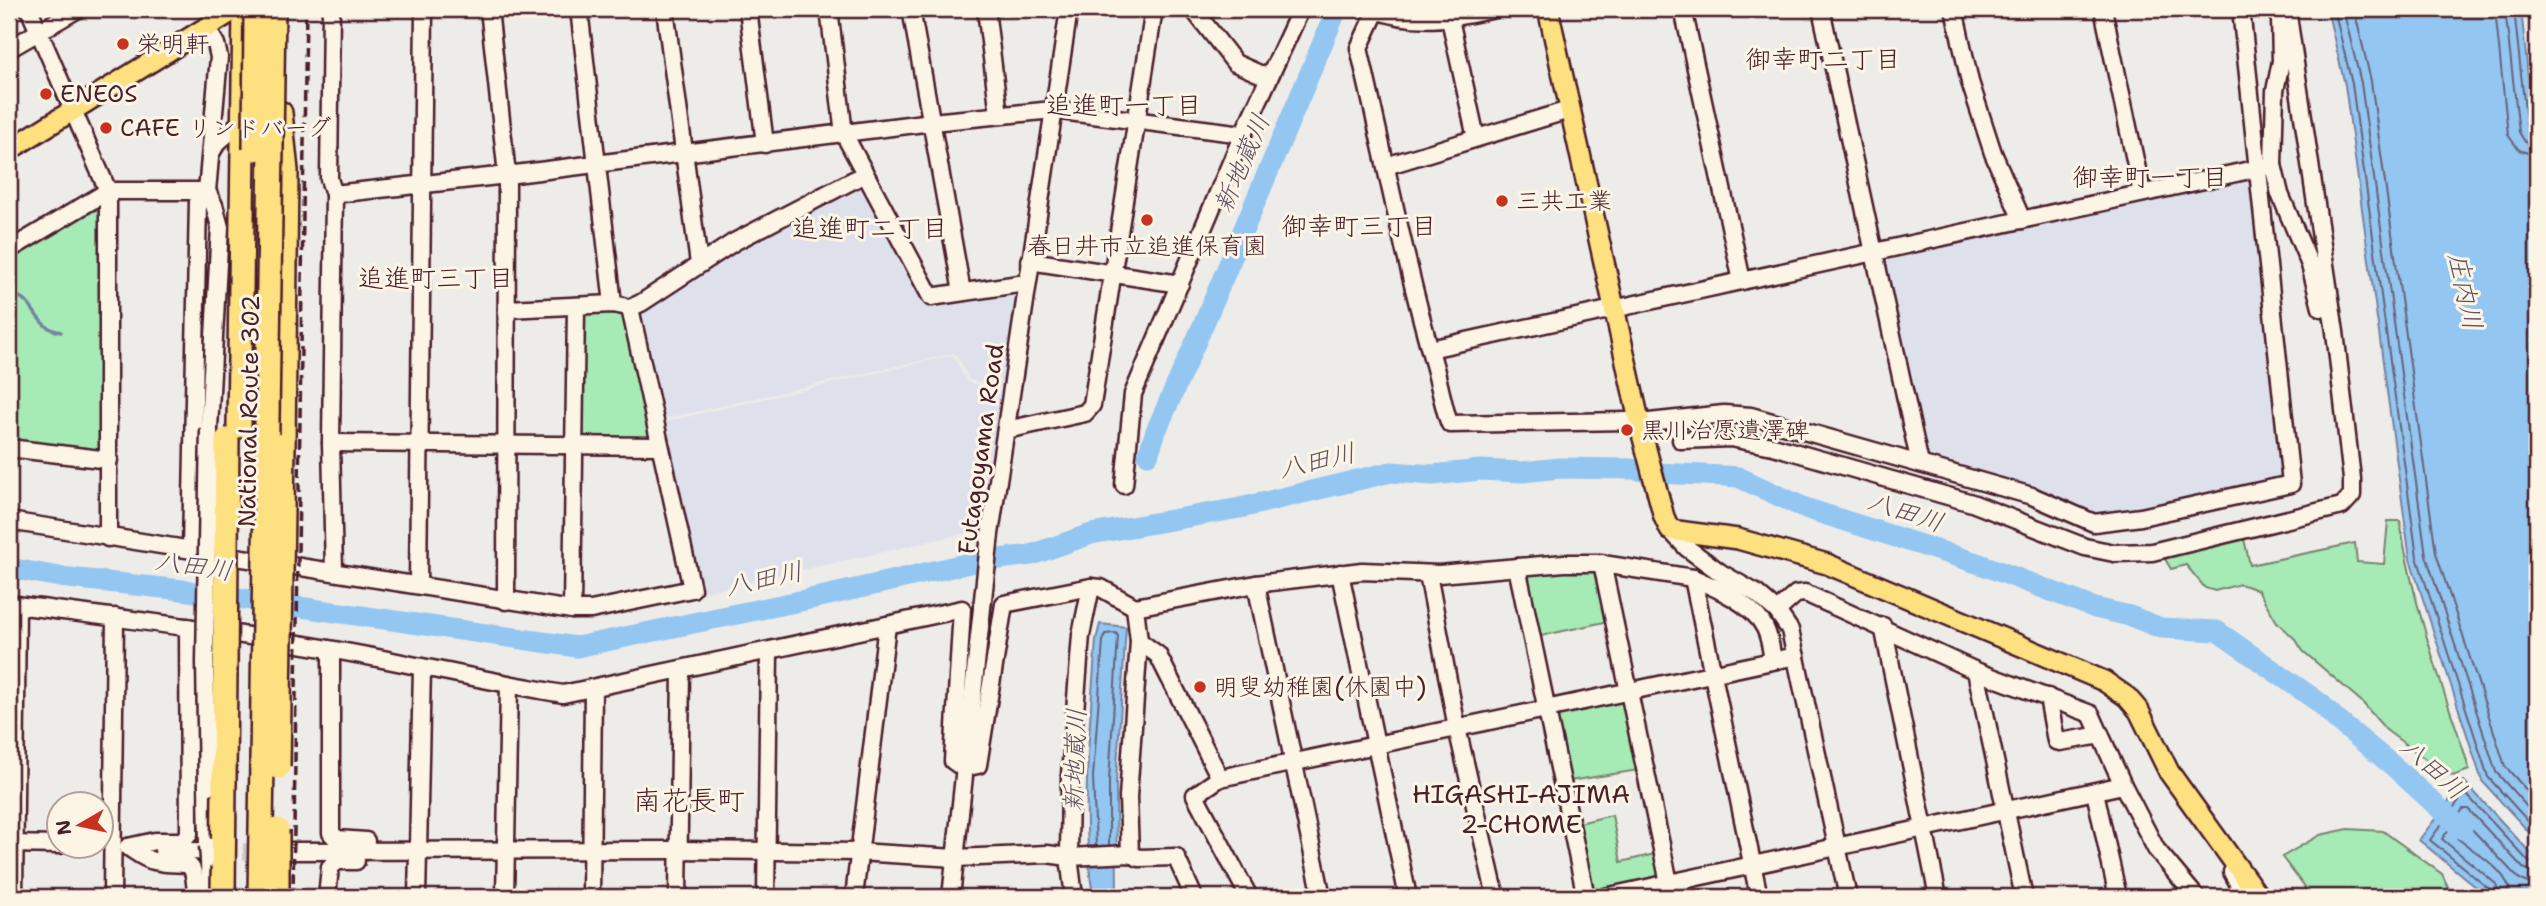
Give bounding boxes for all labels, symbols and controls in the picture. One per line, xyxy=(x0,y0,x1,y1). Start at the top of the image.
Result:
place label: 栄明軒 xyxy=(137,28,209,60)
marker: 栄明軒 xyxy=(115,36,131,52)
district label: 御幸町二丁目 xyxy=(1745,41,1901,76)
place label: ENEOS xyxy=(60,78,138,110)
marker: ENEOS xyxy=(38,86,54,102)
district label: 追進町一丁目 xyxy=(1046,87,1202,122)
water label: 新地蔵川 xyxy=(1205,108,1277,218)
place label: CAFE リンドバーグ xyxy=(120,112,331,144)
marker: CAFE リンドバーグ xyxy=(98,120,114,136)
district label: 御幸町一丁目 xyxy=(2072,159,2228,194)
place label: 三共工業 xyxy=(1516,185,1612,217)
marker: 三共工業 xyxy=(1494,193,1510,209)
district label: 御幸町三丁目 xyxy=(1281,208,1437,243)
district label: 追進町二丁目 xyxy=(792,210,948,245)
marker: 春日井市立追進保育園 xyxy=(1139,212,1155,228)
place label: 春日井市立追進保育園 xyxy=(1027,230,1267,262)
water label: 庄内川 xyxy=(2441,249,2491,333)
district label: 追進町三丁目 xyxy=(358,260,514,295)
street label: National Route 302 xyxy=(231,294,267,528)
street label: Futagoyama Road xyxy=(950,342,1012,556)
place label: 黒川治愿遺澤碑 xyxy=(1641,414,1809,446)
marker: 黒川治愿遺澤碑 xyxy=(1619,422,1635,438)
water label: 八田川 xyxy=(1275,434,1359,486)
water label: 八田川 xyxy=(1863,482,1949,540)
water label: 八田川 xyxy=(153,542,235,588)
water label: 八田川 xyxy=(722,553,806,603)
place label: 明叟幼稚園(休園中) xyxy=(1214,671,1426,703)
marker: 明叟幼稚園(休園中) xyxy=(1192,679,1208,695)
water label: 新地蔵川 xyxy=(1055,707,1093,813)
water label: 八田川 xyxy=(2393,729,2475,807)
district label: HIGASHI-AJIMA 2-CHOME xyxy=(1412,776,1630,841)
district label: 南花長町 xyxy=(633,781,745,819)
north arrow xyxy=(46,790,116,860)
text: N xyxy=(50,818,77,837)

